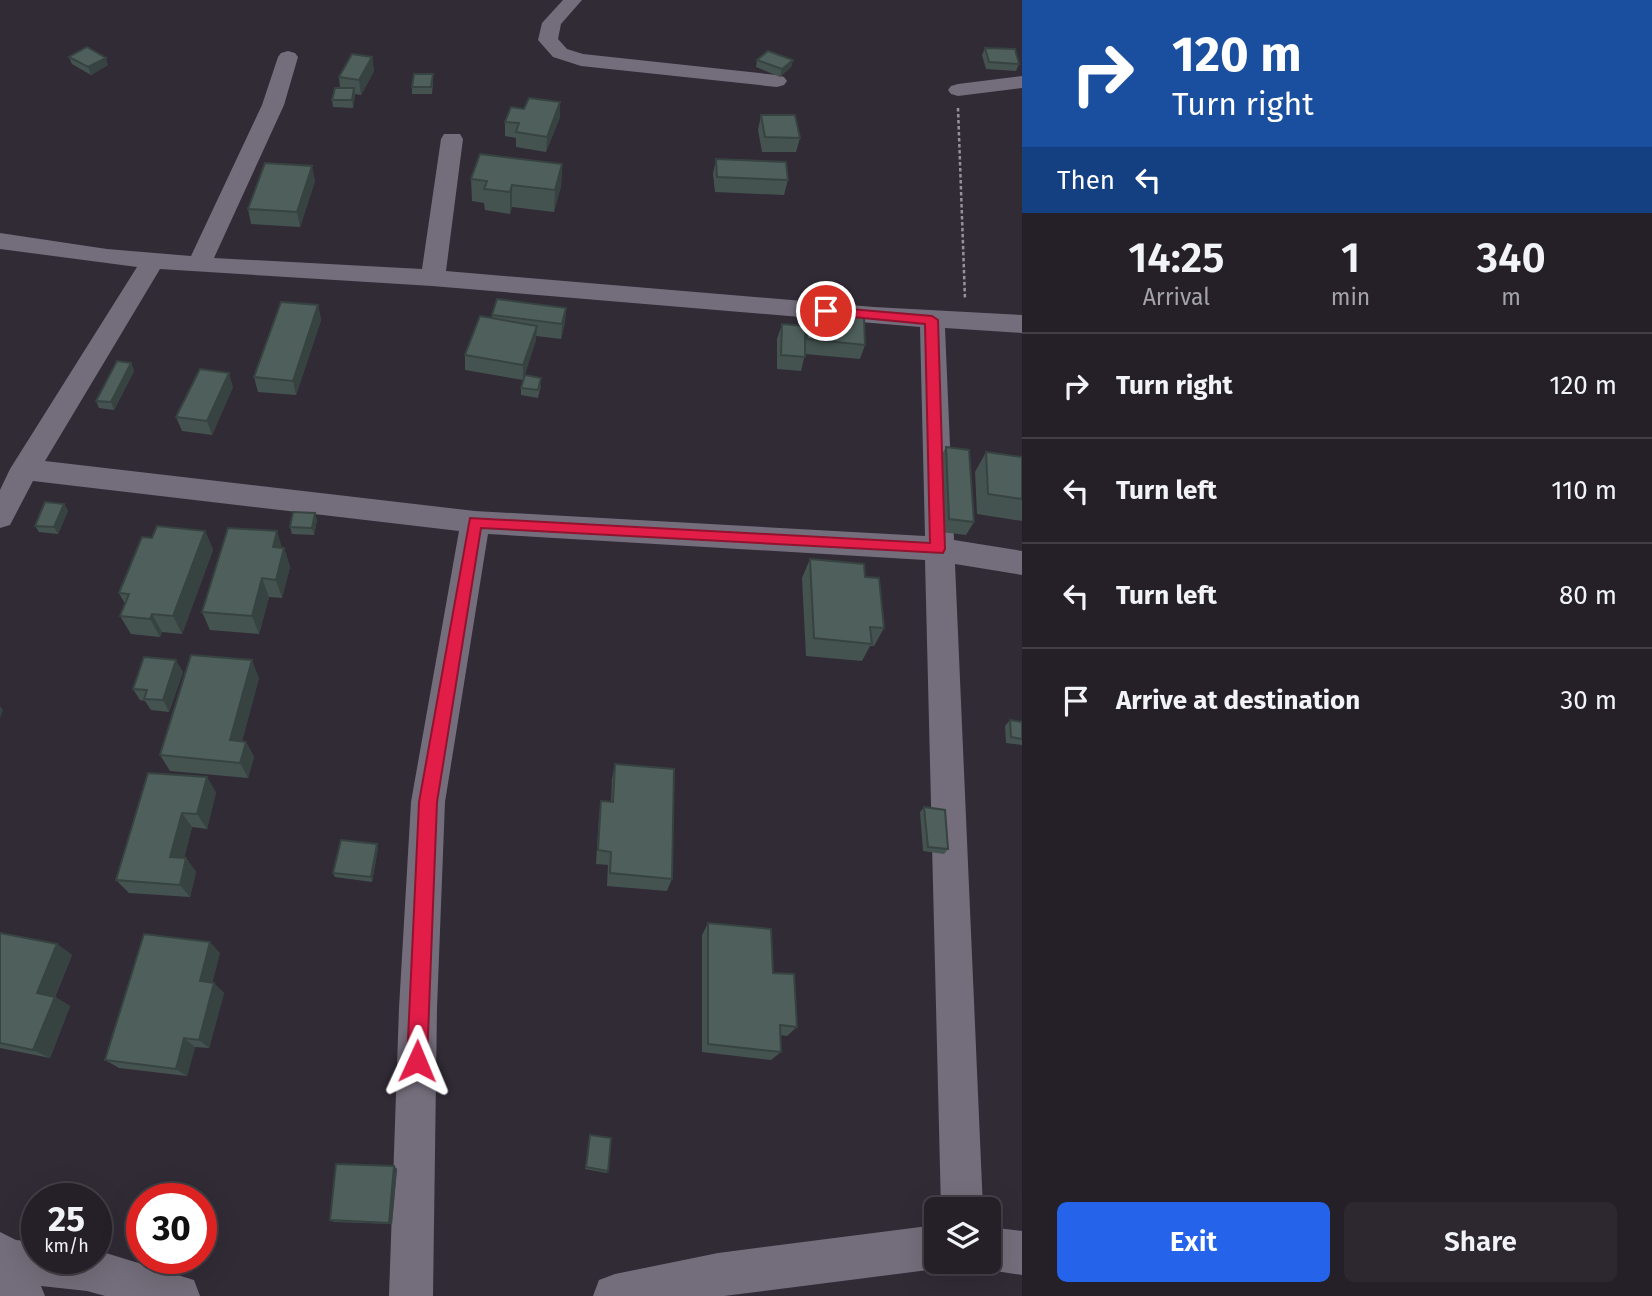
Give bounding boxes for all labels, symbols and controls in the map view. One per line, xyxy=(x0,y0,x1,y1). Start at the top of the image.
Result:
text: 120 m xyxy=(1172,25,1302,84)
icon: right xyxy=(1057,28,1148,119)
text: Turn right xyxy=(1172,85,1314,123)
icon: left xyxy=(1129,161,1167,199)
text: Then xyxy=(1057,165,1115,196)
text: 14:25 xyxy=(1128,233,1224,283)
text: 1 xyxy=(1341,233,1360,283)
text: 340 xyxy=(1477,233,1546,283)
pin xyxy=(796,281,856,341)
text: Arrival xyxy=(1143,283,1210,311)
text: min xyxy=(1331,283,1370,311)
text: m xyxy=(1501,283,1521,311)
icon: arrive xyxy=(807,292,845,330)
icon: right xyxy=(1057,367,1095,405)
text: Turn right xyxy=(1116,370,1233,401)
text: 120 m xyxy=(1549,370,1617,401)
icon: left xyxy=(1057,472,1095,510)
text: Turn left xyxy=(1116,475,1217,506)
text: 110 m xyxy=(1551,475,1617,506)
icon: left xyxy=(1057,577,1095,615)
text: Turn left xyxy=(1116,580,1217,611)
text: 80 m xyxy=(1559,580,1617,611)
icon: arrive xyxy=(1057,682,1095,720)
text: Arrive at destination xyxy=(1116,685,1360,716)
text: 30 m xyxy=(1560,685,1617,716)
position arrow xyxy=(380,1024,454,1098)
speed limit sign: 30 xyxy=(126,1183,217,1274)
map controls xyxy=(924,1197,1001,1274)
button: layers xyxy=(924,1197,1001,1274)
text: 25 xyxy=(48,1198,85,1240)
button: Exit xyxy=(1057,1202,1330,1282)
button: Share xyxy=(1344,1202,1617,1282)
text: km/h xyxy=(44,1235,89,1257)

